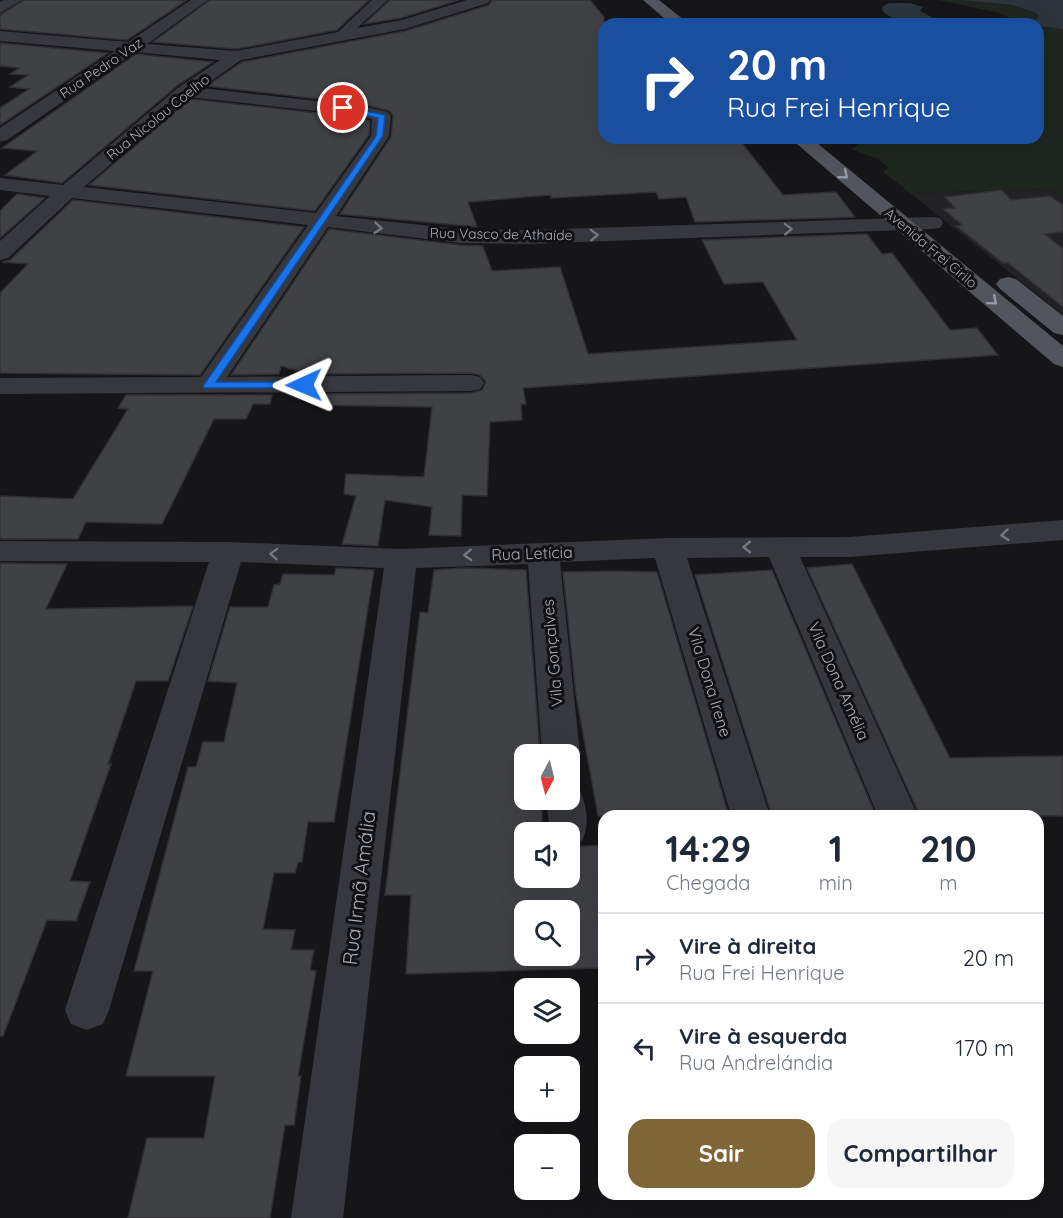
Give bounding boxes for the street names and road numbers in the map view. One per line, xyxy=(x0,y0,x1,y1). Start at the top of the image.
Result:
street label: Rua Pedro Vaz xyxy=(56,34,146,102)
street label: Rua Nicolau Coelho xyxy=(103,70,213,164)
street label: Avenida Frei Cirilo xyxy=(881,204,981,292)
street label: Rua Vasco de Athaíde xyxy=(429,224,573,244)
street label: Rua Letícia xyxy=(491,542,573,564)
street label: Vila Gonçalves xyxy=(537,598,567,708)
street label: Vila Dona Amélia xyxy=(804,619,874,743)
street label: Vila Dona Irene xyxy=(684,625,736,739)
street label: Rua Irmã Amália xyxy=(337,810,380,966)

